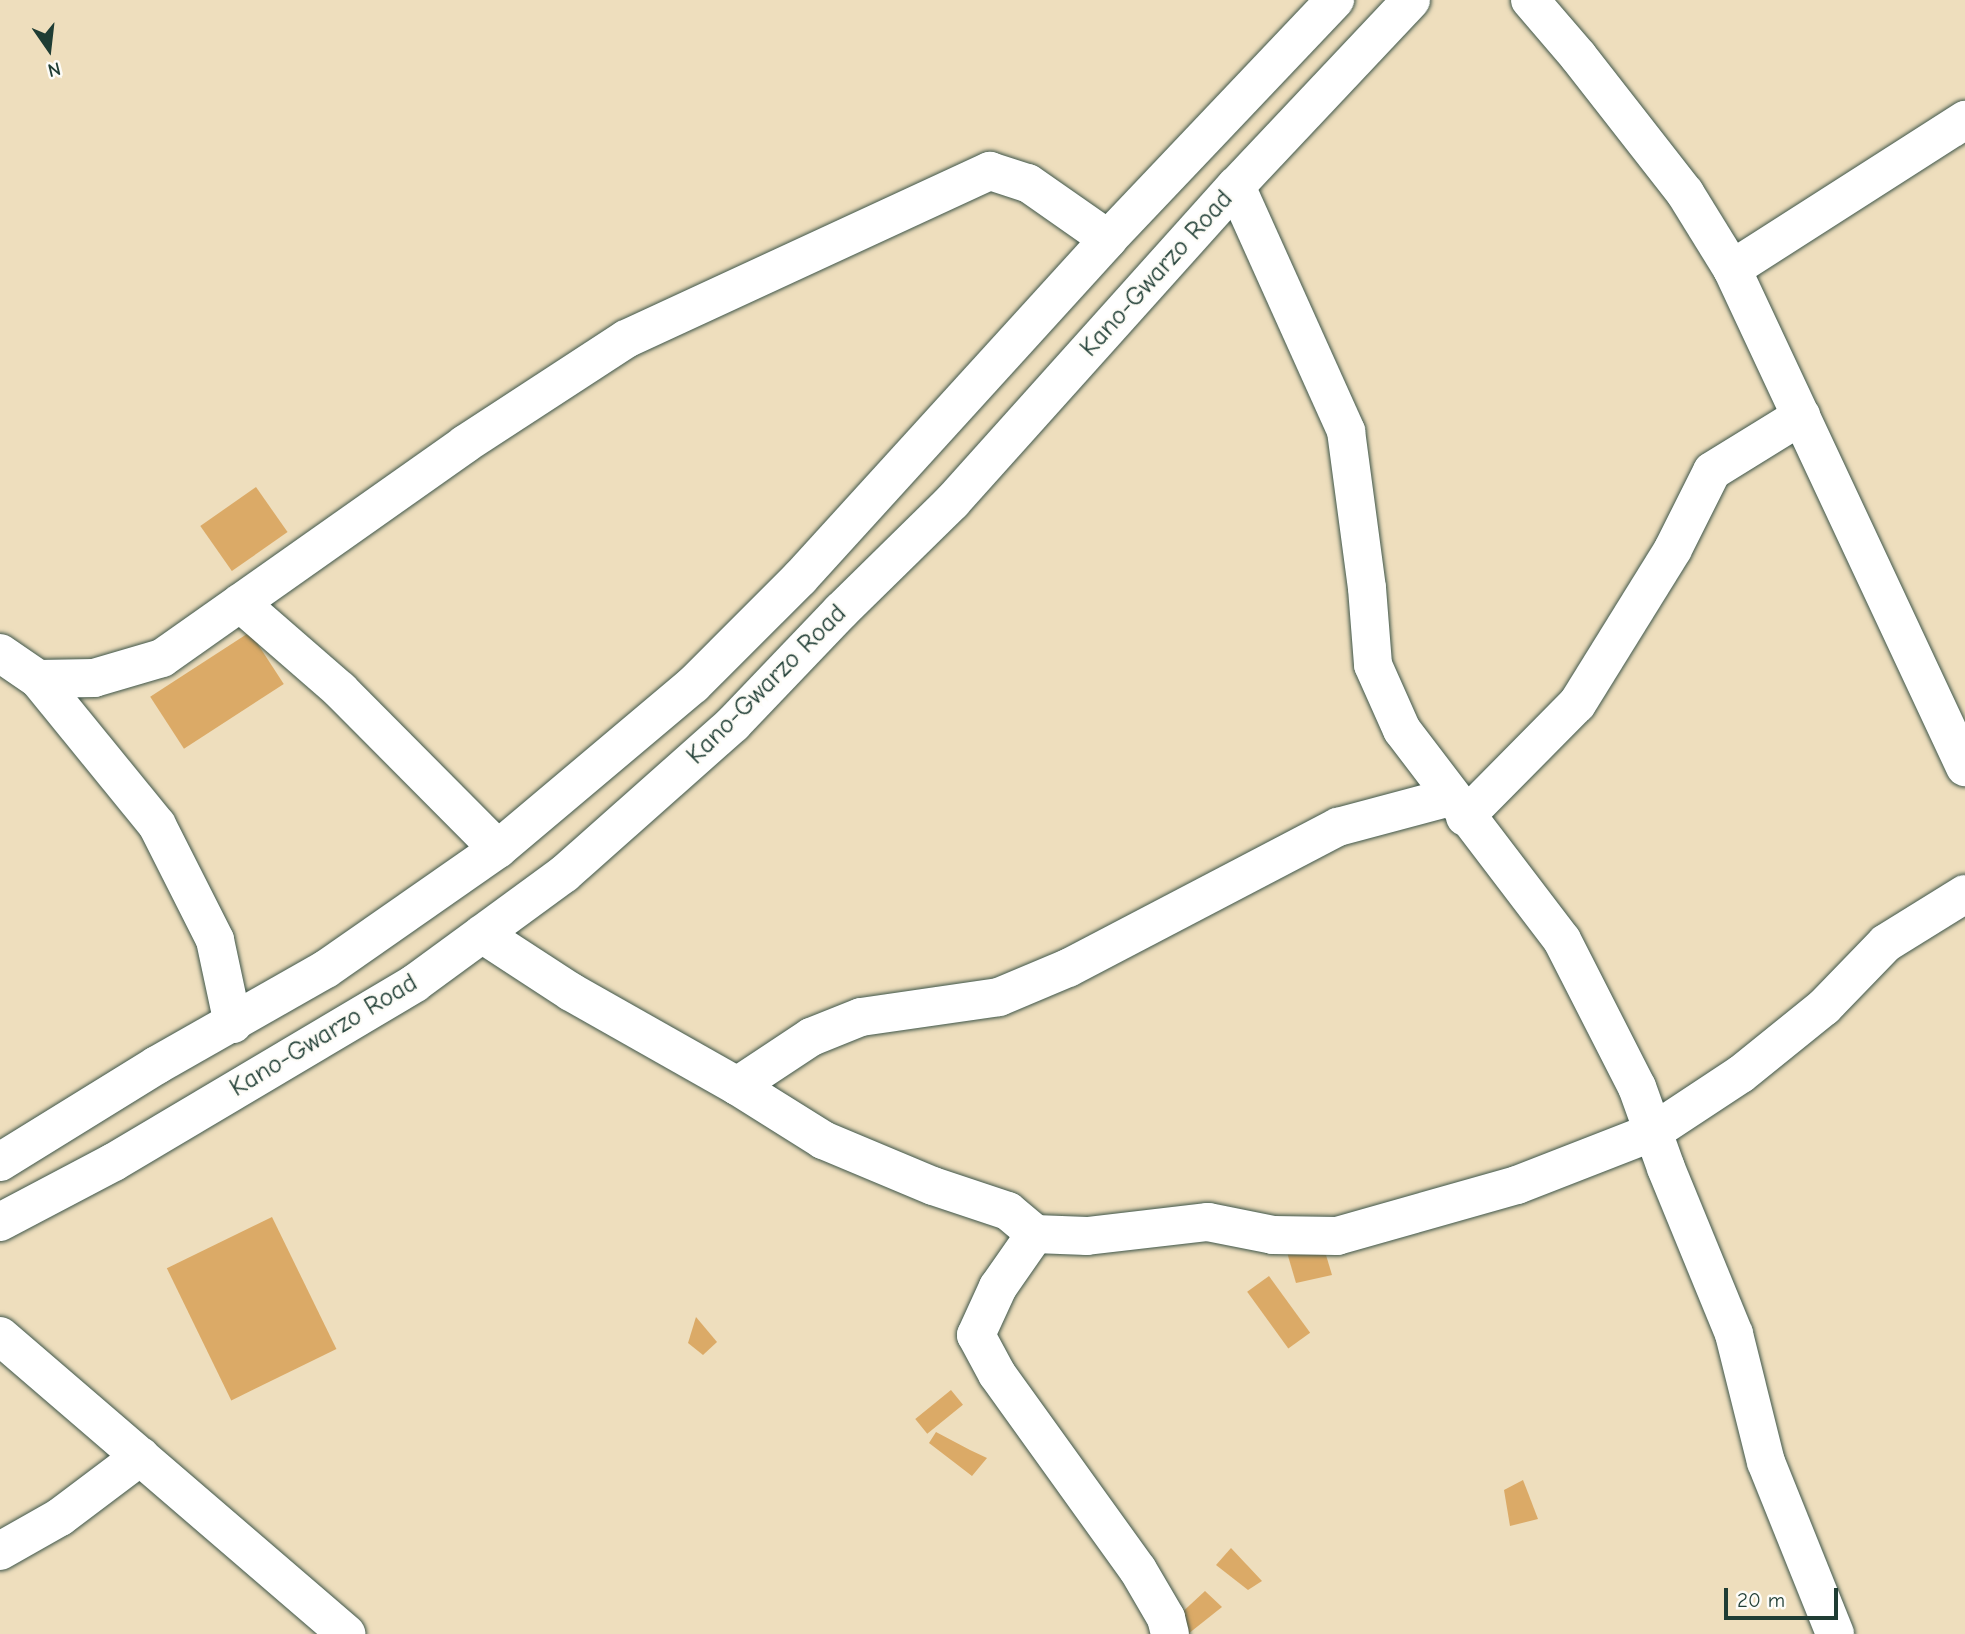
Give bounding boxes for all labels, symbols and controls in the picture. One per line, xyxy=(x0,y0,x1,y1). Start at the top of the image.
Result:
north arrow xyxy=(14,14,84,84)
text: N xyxy=(45,57,63,82)
street label: Kano-Gwarzo Road xyxy=(1074,184,1240,364)
street label: Kano-Gwarzo Road xyxy=(681,599,853,771)
street label: Kano-Gwarzo Road xyxy=(225,968,423,1104)
scale bar xyxy=(1727,1574,1841,1618)
text: 20 m xyxy=(1737,1588,1785,1612)

